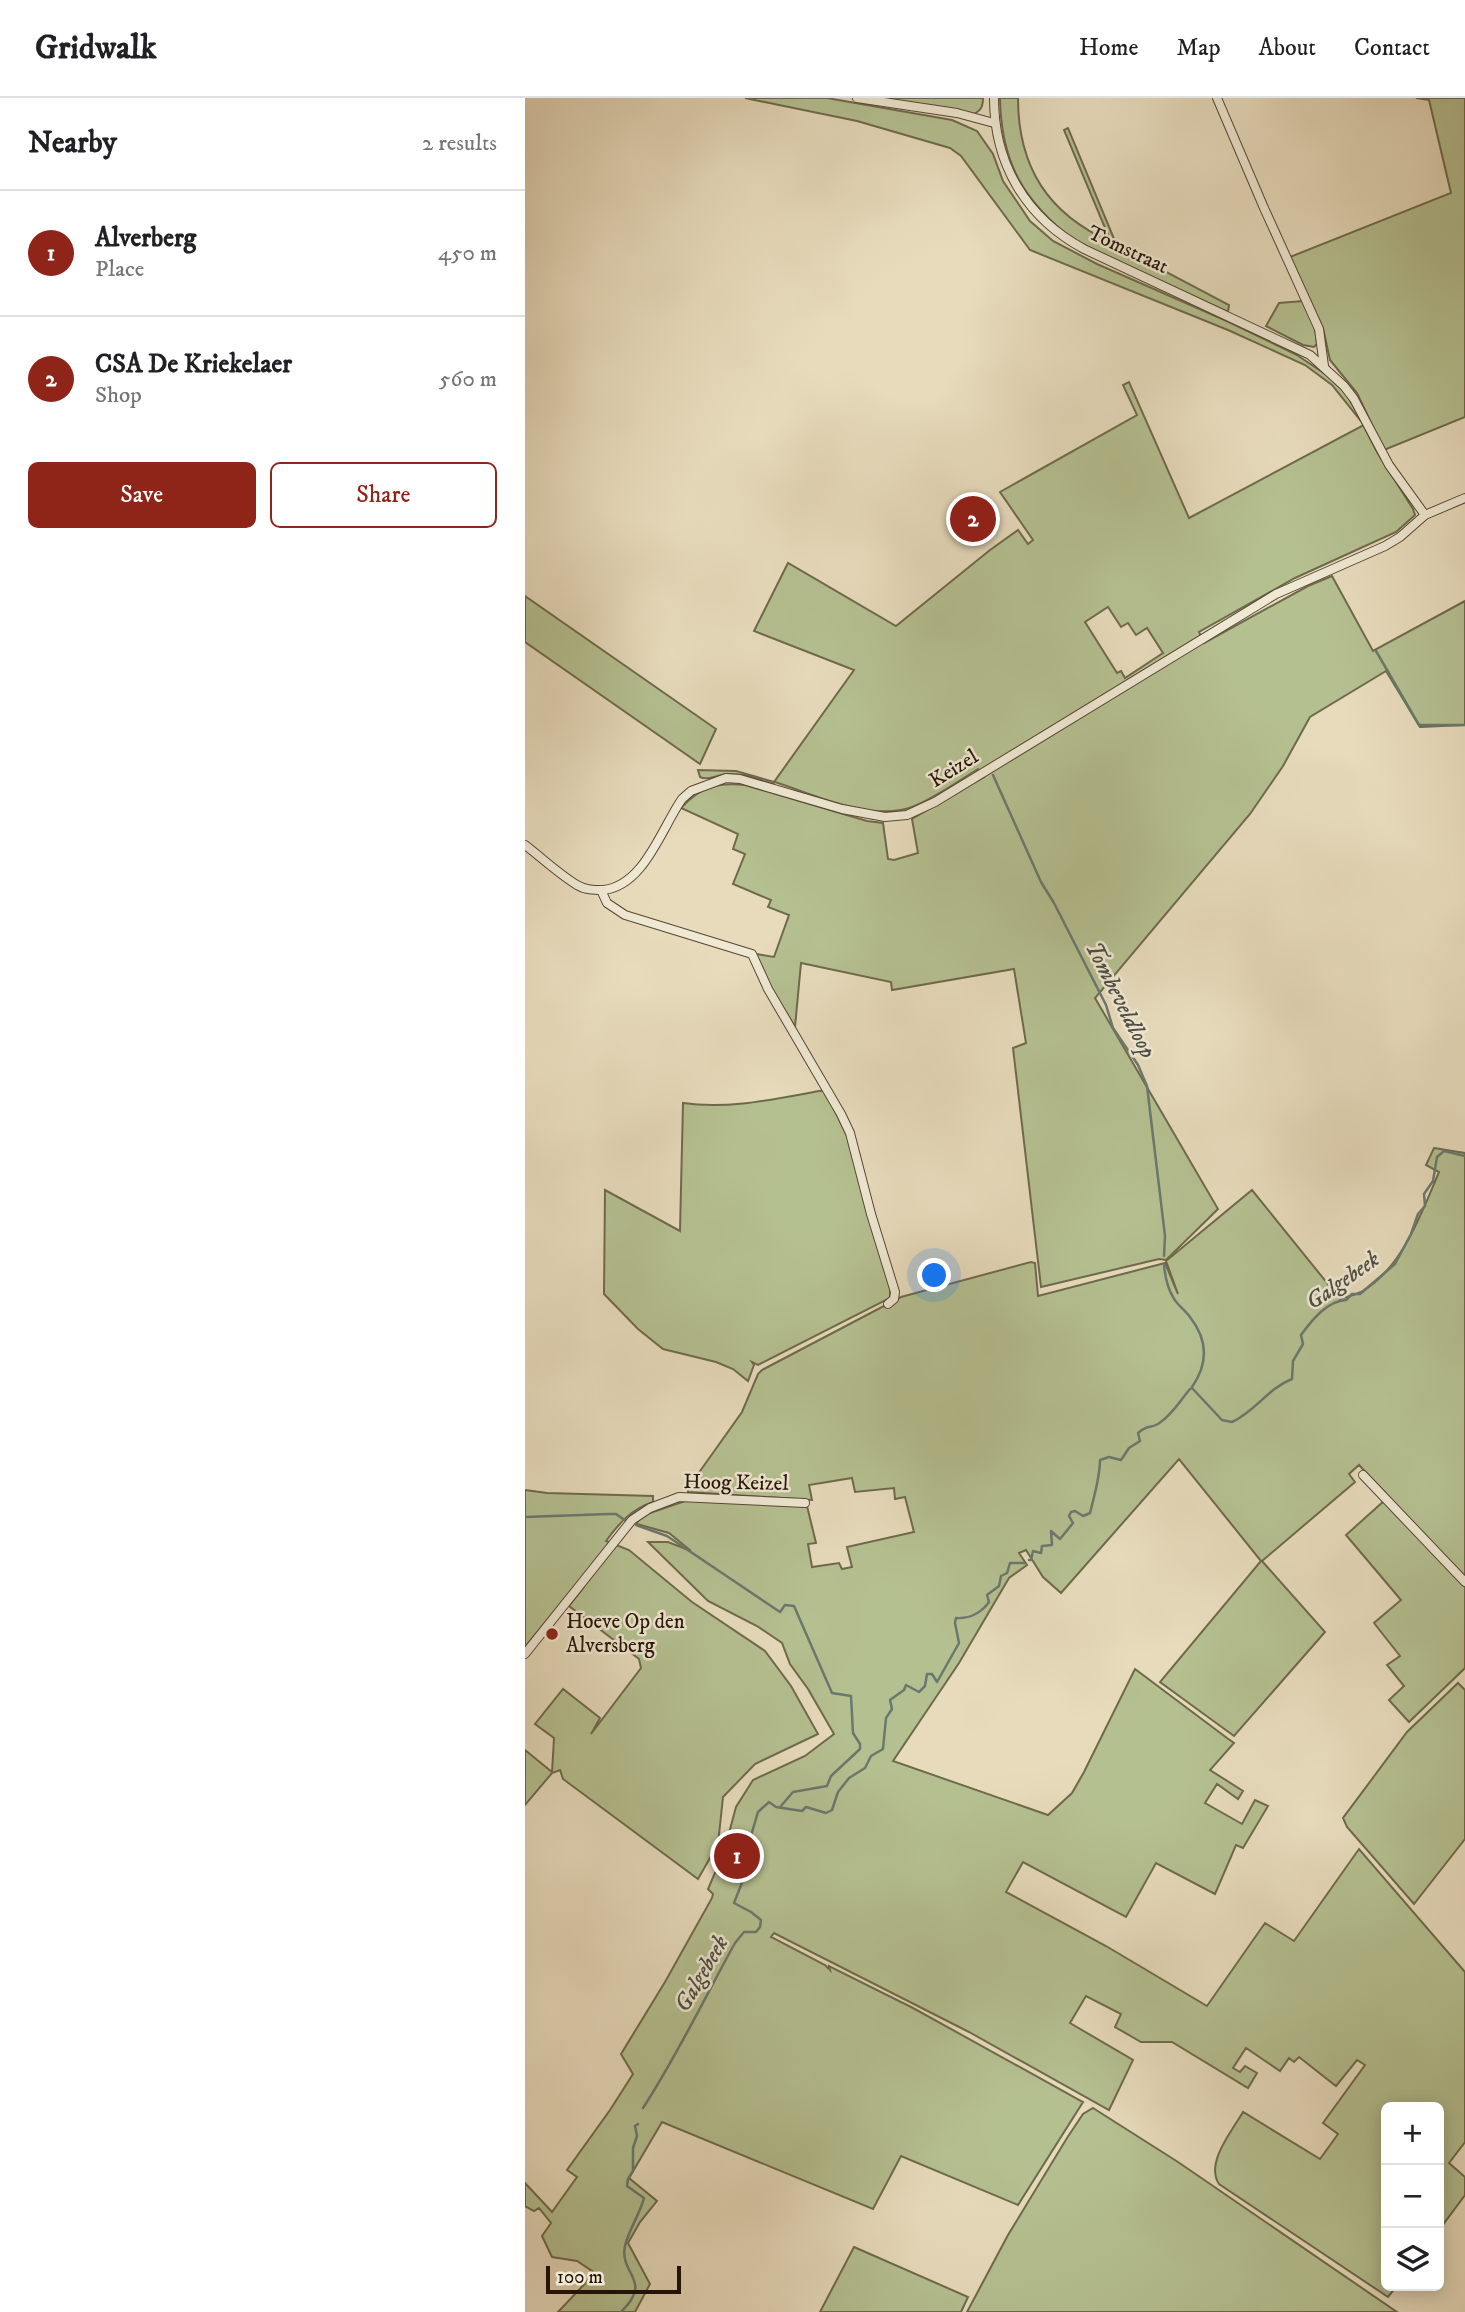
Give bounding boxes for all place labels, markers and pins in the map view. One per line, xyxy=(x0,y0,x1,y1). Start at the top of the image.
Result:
pin: 2 xyxy=(950,493,996,545)
place label: Hoeve Op den Alversberg xyxy=(566,1609,685,1659)
marker: Hoeve Op den Alversberg xyxy=(544,1626,560,1642)
pin: 1 xyxy=(714,1830,760,1882)

